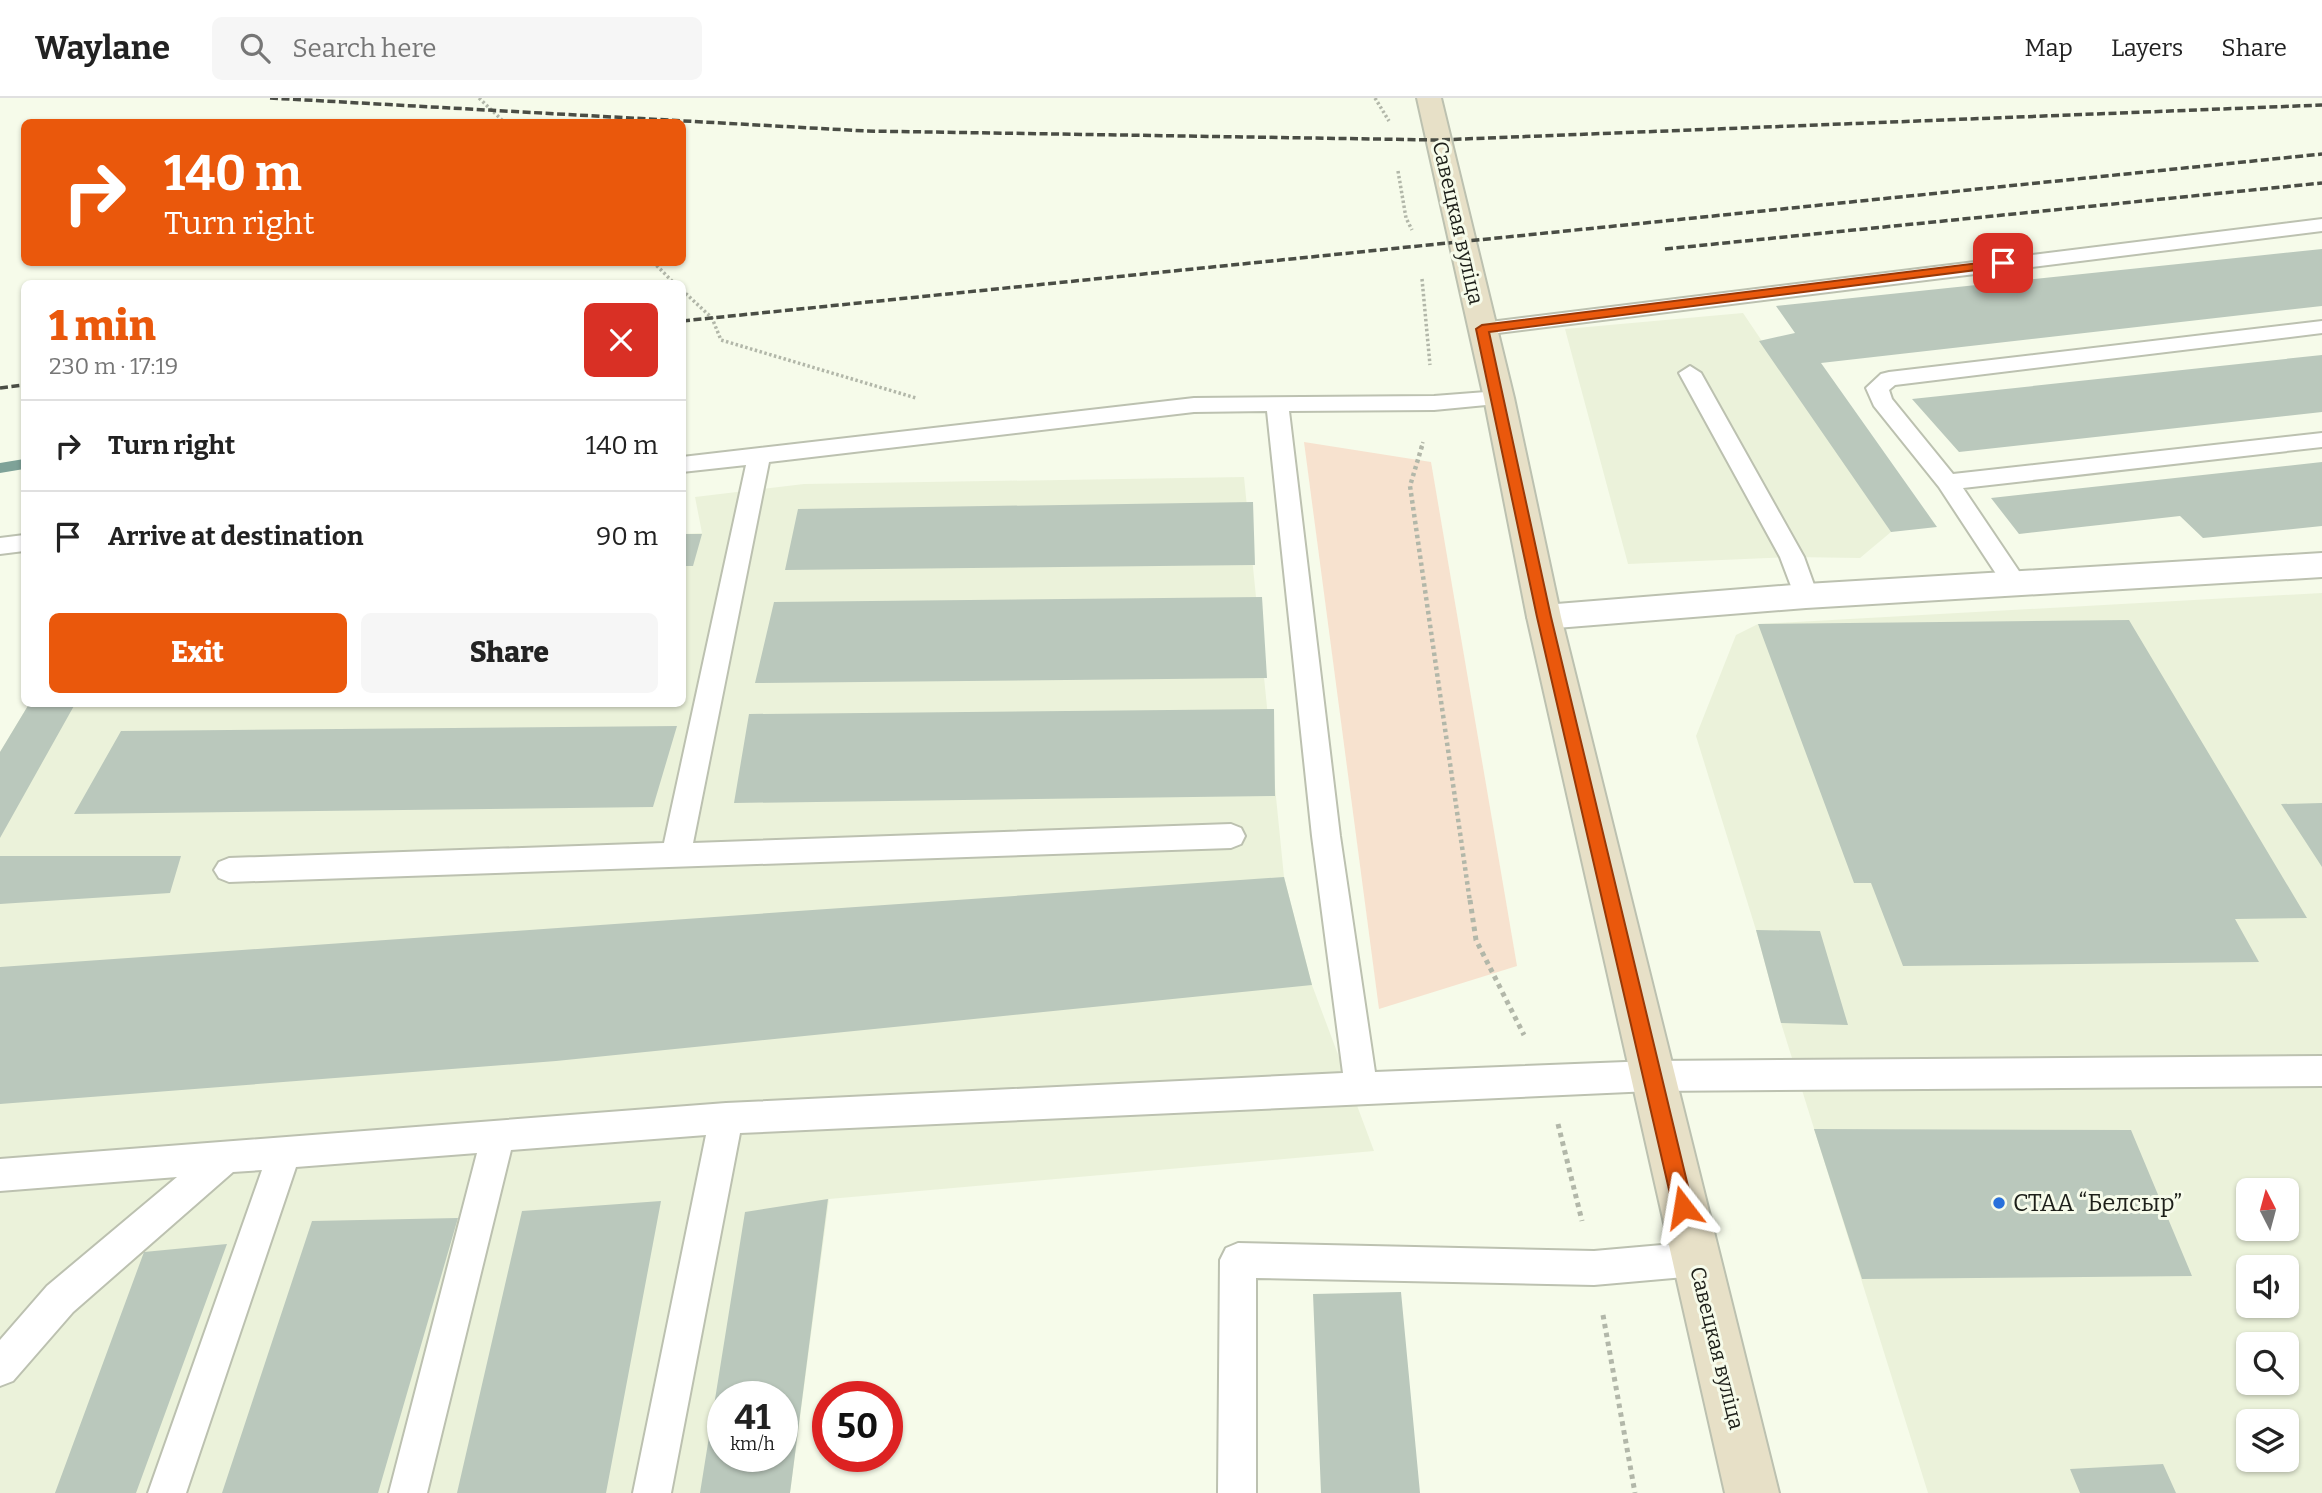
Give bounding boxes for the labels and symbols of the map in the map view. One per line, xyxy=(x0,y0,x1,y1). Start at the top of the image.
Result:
street label: Савецкая вуліца xyxy=(1427,139,1490,308)
pin xyxy=(1973,233,2033,293)
position arrow xyxy=(1646,1170,1720,1244)
north arrow xyxy=(2236,1178,2300,1241)
place label: СТАА “Белсыр” xyxy=(2013,1189,2182,1217)
marker: СТАА “Белсыр” xyxy=(1991,1195,2007,1211)
street label: Савецкая вуліца xyxy=(1684,1264,1750,1433)
speed limit sign: 50 xyxy=(812,1381,903,1472)

